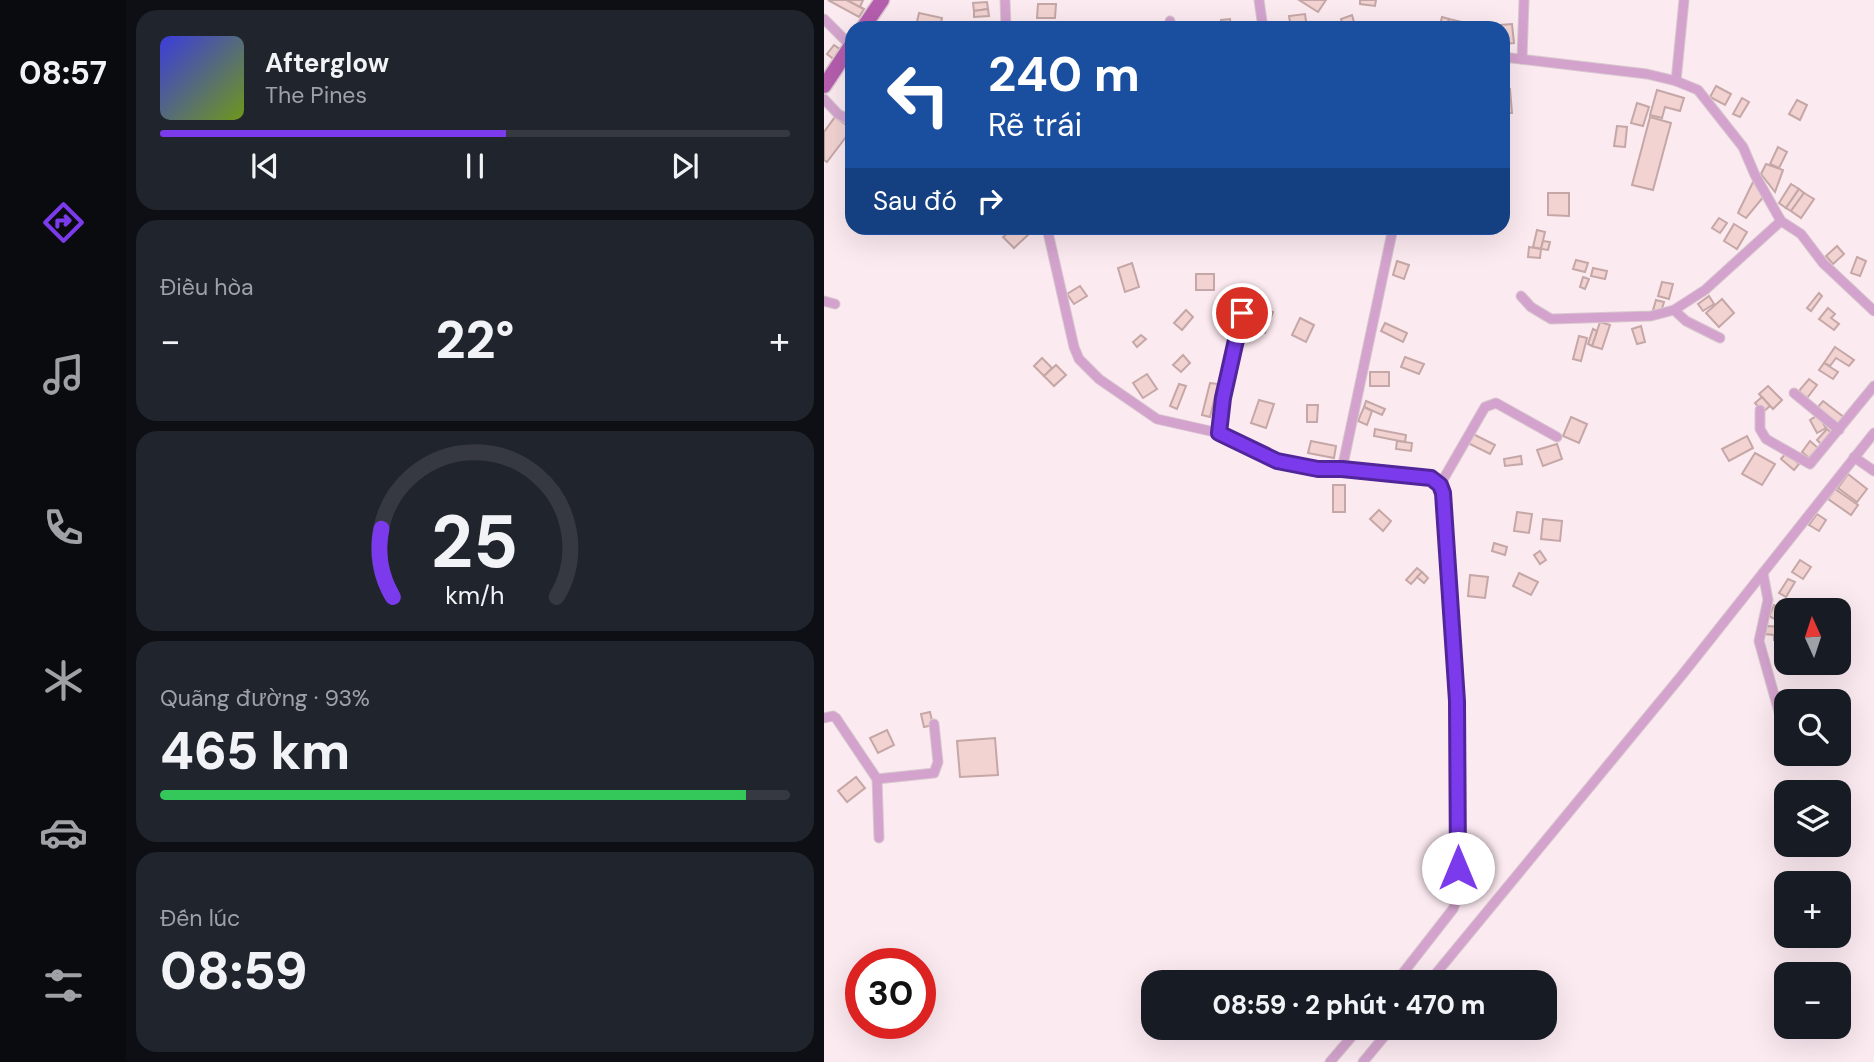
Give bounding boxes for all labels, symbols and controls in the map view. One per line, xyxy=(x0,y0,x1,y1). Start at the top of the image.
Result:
text: 240 m xyxy=(988,42,1140,106)
text: Afterglow xyxy=(265,46,389,80)
icon: left xyxy=(873,49,964,140)
text: 08:57 xyxy=(19,52,107,94)
text: The Pines xyxy=(265,80,367,110)
text: Rẽ trái xyxy=(988,104,1082,146)
icon: previous xyxy=(246,147,284,185)
icon: pause xyxy=(456,147,494,185)
icon: next xyxy=(666,147,704,185)
icon: right xyxy=(971,182,1009,220)
text: Sau đó xyxy=(873,184,957,218)
icon: directions xyxy=(39,198,88,247)
text: Điều hòa xyxy=(160,272,254,302)
pin xyxy=(1212,283,1272,343)
icon: arrive xyxy=(1223,294,1261,332)
text: 22° xyxy=(435,306,515,374)
text: − xyxy=(160,316,181,366)
text: + xyxy=(769,316,790,366)
icon: music xyxy=(39,350,88,399)
text: 25 xyxy=(431,495,519,590)
icon: phone xyxy=(39,503,88,552)
text: km/h xyxy=(445,579,505,612)
north arrow xyxy=(1774,598,1851,676)
map controls xyxy=(1774,598,1851,1039)
icon: climate xyxy=(39,656,88,705)
text: Quãng đường · 93% xyxy=(160,683,370,713)
button: search xyxy=(1774,689,1851,766)
text: 465 km xyxy=(160,717,350,785)
button: layers xyxy=(1774,780,1851,857)
icon: car xyxy=(39,808,88,857)
position arrow xyxy=(1421,831,1495,905)
button: + xyxy=(1774,871,1851,948)
text: Đến lúc xyxy=(160,903,240,933)
text: 08:59 xyxy=(160,937,307,1005)
speed limit sign: 30 xyxy=(845,948,936,1039)
icon: filters xyxy=(39,961,88,1010)
button: − xyxy=(1774,962,1851,1039)
text: 08:59 · 2 phút · 470 m xyxy=(1213,988,1485,1022)

